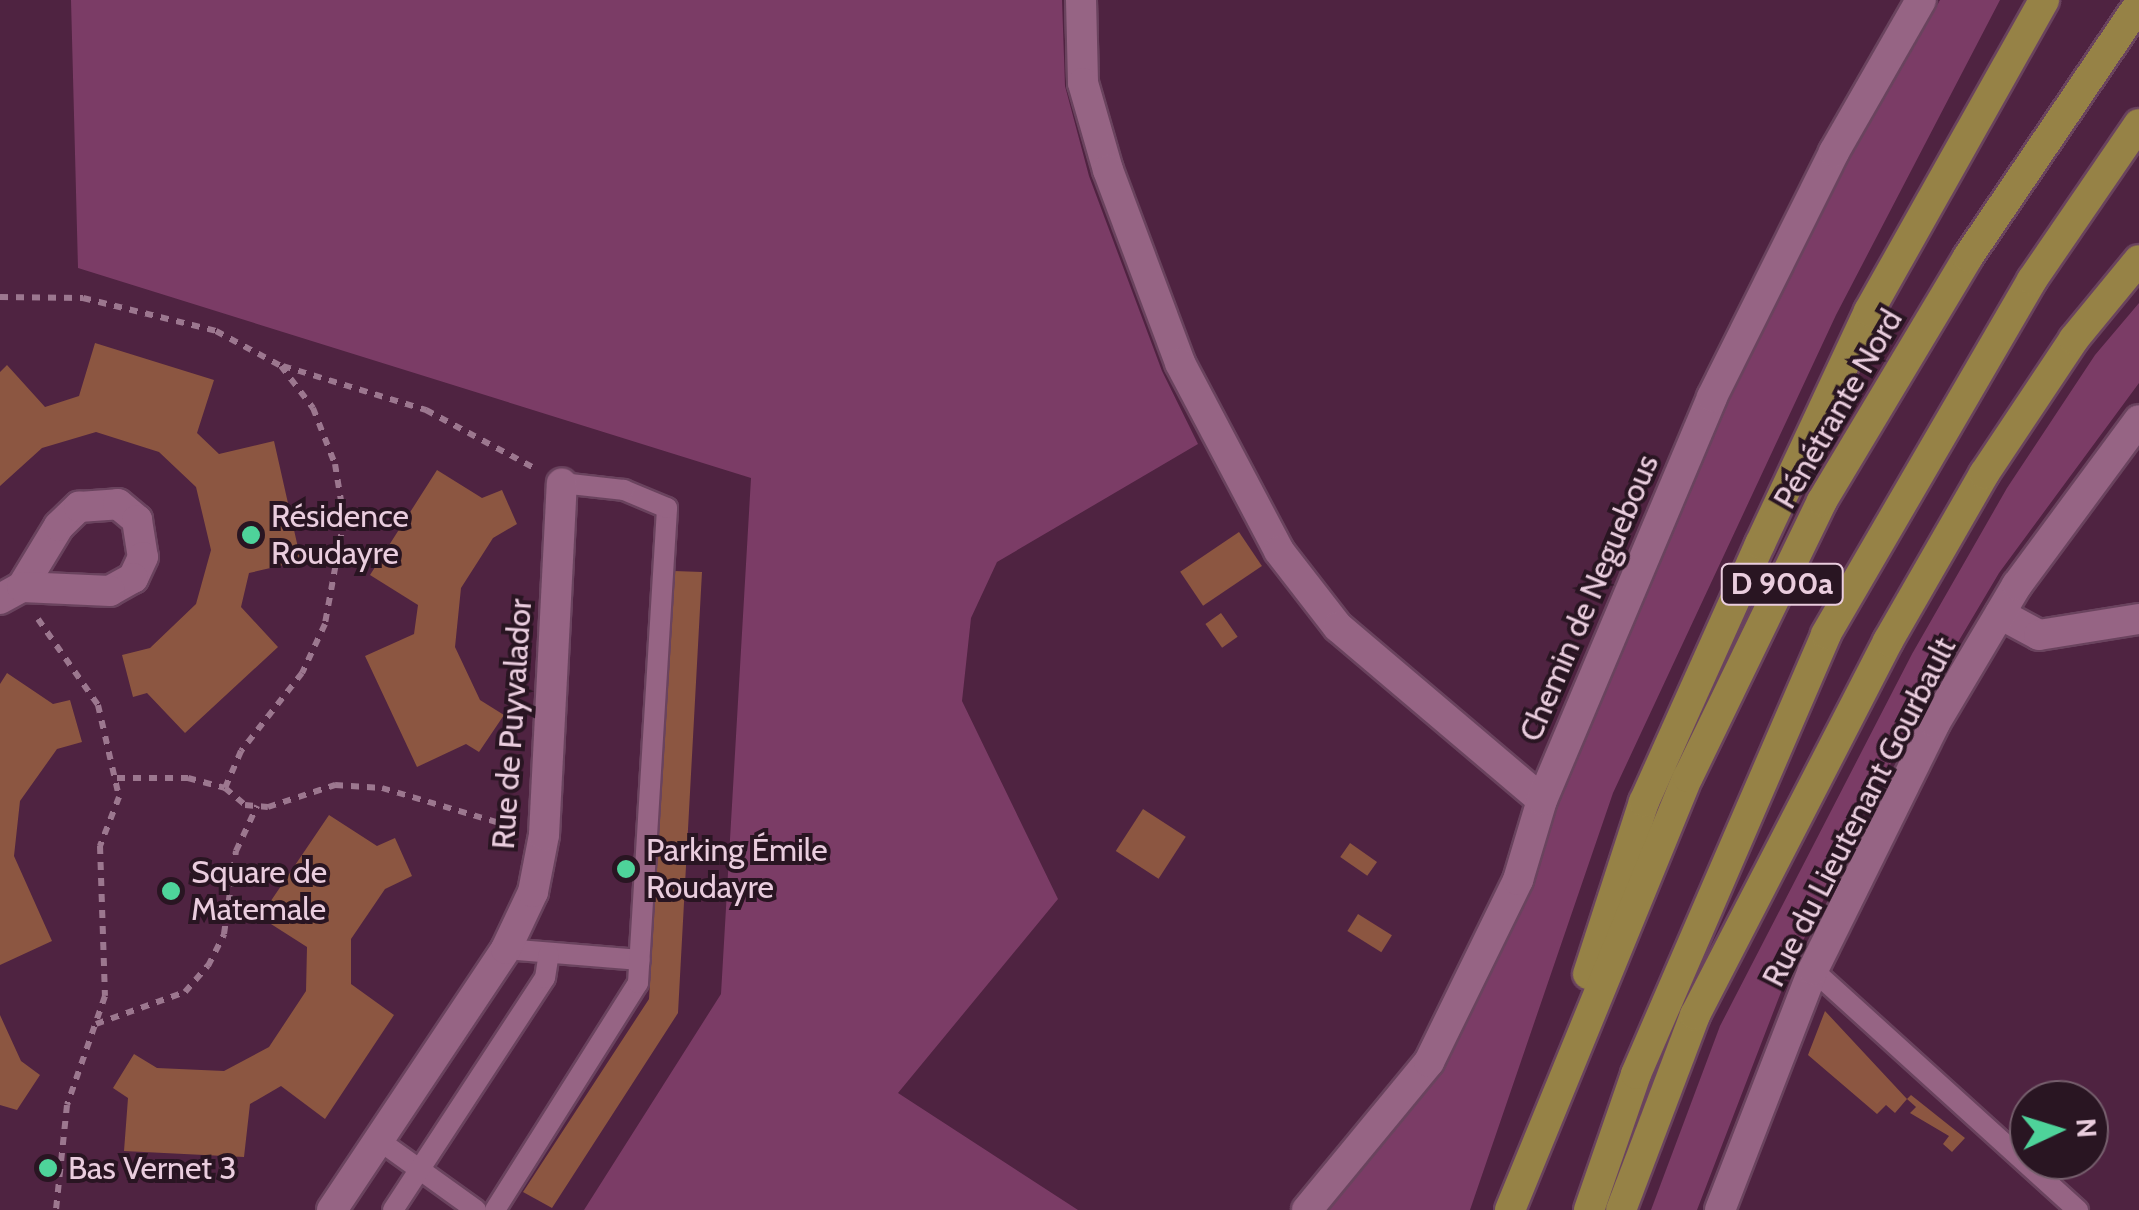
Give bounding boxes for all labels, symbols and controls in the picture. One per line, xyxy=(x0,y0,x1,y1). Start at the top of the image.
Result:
street label: Pénétrante Nord xyxy=(1765,303,1911,515)
street label: Chemin de Neguebous xyxy=(1511,449,1667,747)
place label: Résidence Roudayre xyxy=(271,498,409,573)
marker: Résidence Roudayre xyxy=(240,524,262,546)
road number: D 900a xyxy=(1720,559,1844,609)
street label: Rue de Puyvalador xyxy=(484,597,540,851)
street label: Rue du Lieutenant Gourbault xyxy=(1754,631,1964,993)
place label: Parking Émile Roudayre xyxy=(646,832,828,907)
place label: Square de Matemale xyxy=(191,854,327,929)
marker: Parking Émile Roudayre xyxy=(615,858,637,880)
marker: Square de Matemale xyxy=(160,880,182,902)
north arrow xyxy=(2009,1080,2109,1180)
text: N xyxy=(2069,1117,2105,1139)
place label: Bas Vernet 3 xyxy=(68,1149,237,1187)
marker: Bas Vernet 3 xyxy=(37,1157,59,1179)

